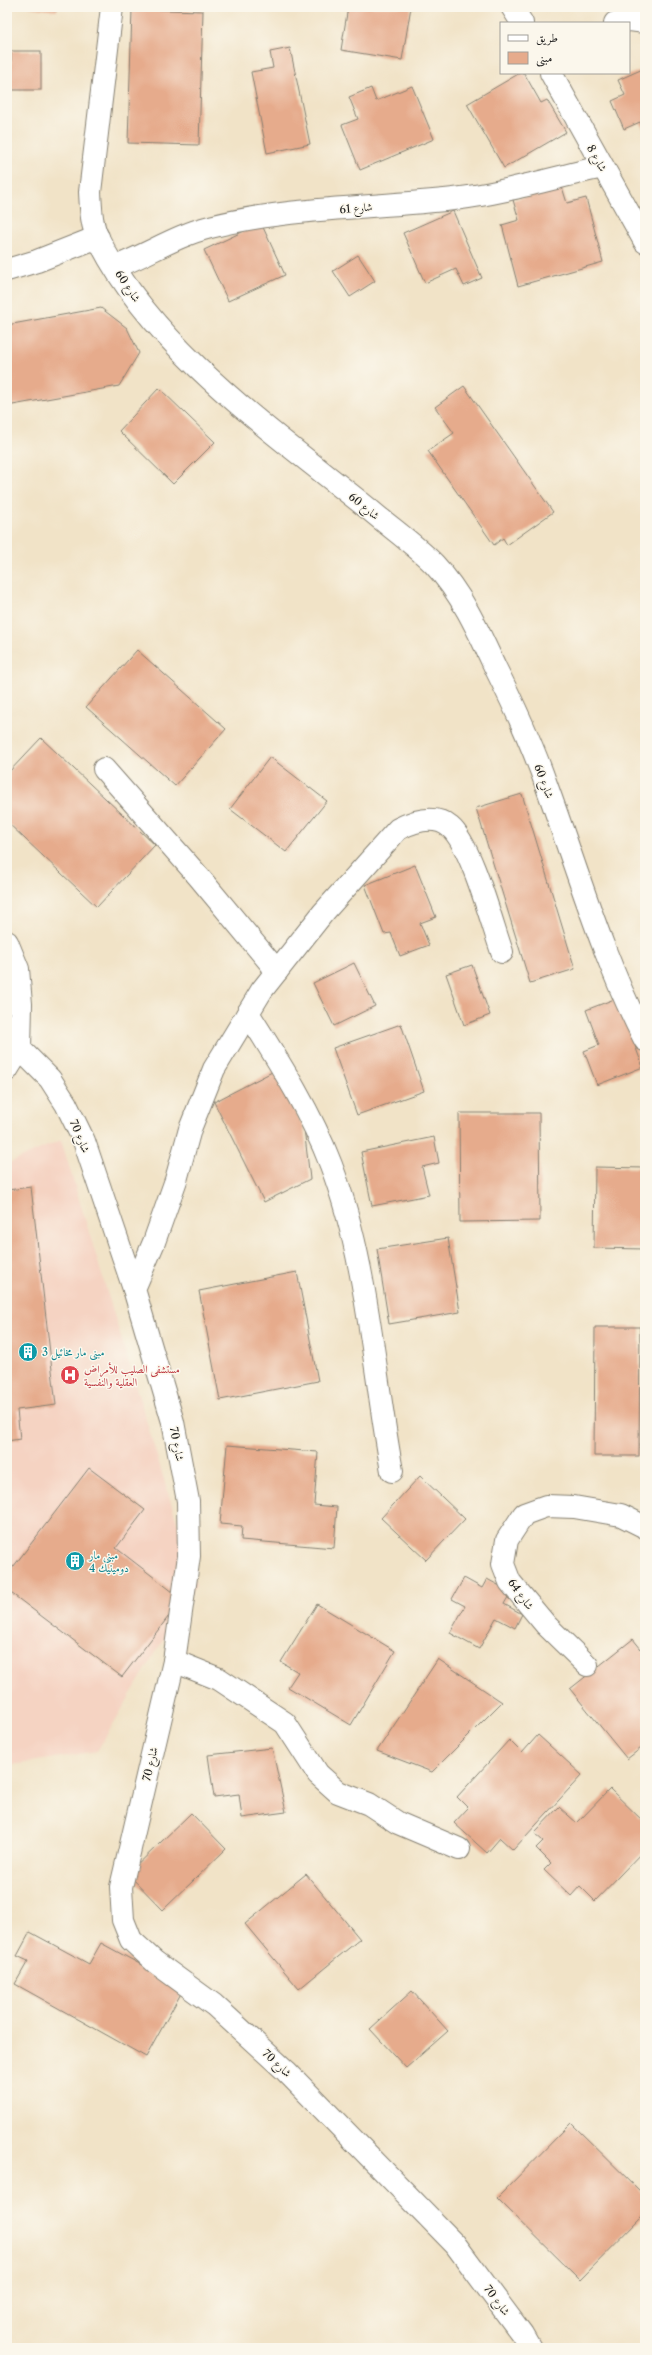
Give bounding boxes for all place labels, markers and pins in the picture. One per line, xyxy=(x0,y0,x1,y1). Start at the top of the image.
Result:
building icon: مبنى مار مخائيل 3 xyxy=(17,1341,39,1363)
place label: مبنى مار مخائيل 3 xyxy=(42,1345,104,1361)
place label: مستشفى الصليب للأمراض العقلية والنفسية xyxy=(84,1362,180,1389)
hospital icon: مستشفى الصليب للأمراض العقلية والنفسية xyxy=(59,1364,81,1386)
place label: مبنى مار دومينيك 4 xyxy=(88,1548,129,1575)
building icon: مبنى مار دومينيك 4 xyxy=(64,1550,86,1572)

